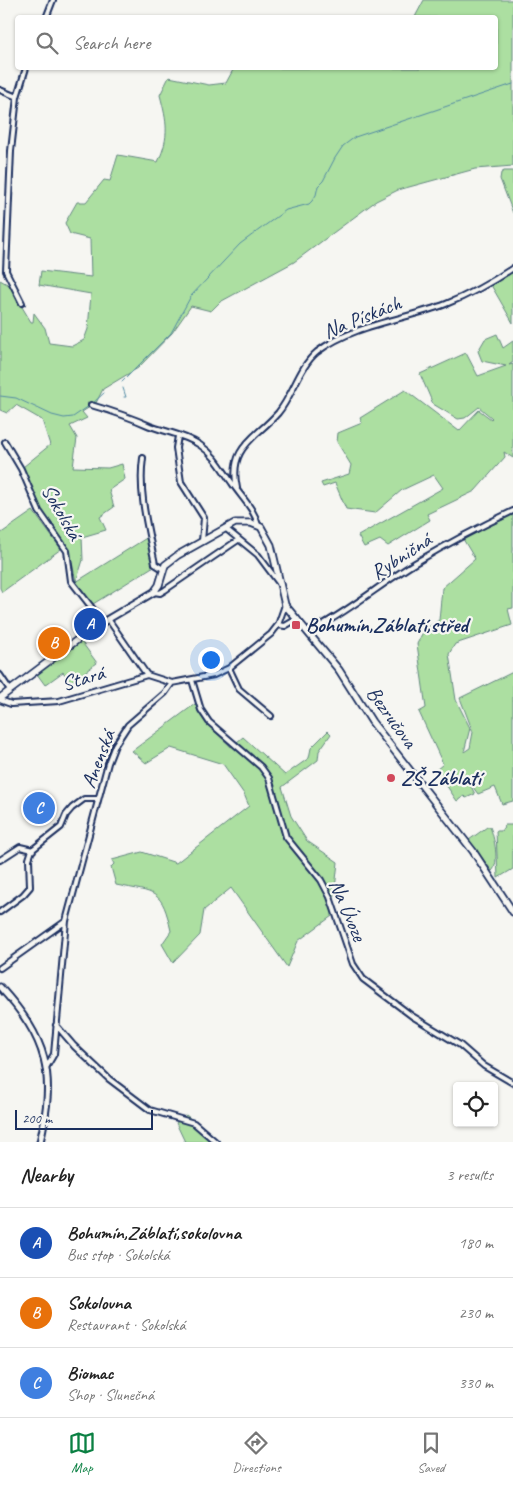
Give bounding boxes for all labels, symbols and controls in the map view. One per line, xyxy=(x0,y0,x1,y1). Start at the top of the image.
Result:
search box xyxy=(15,15,498,70)
icon: search xyxy=(33,29,61,57)
text: Search here xyxy=(73,31,150,55)
street label: Na Pískách xyxy=(319,289,406,344)
street label: Sokolská xyxy=(36,479,89,546)
street label: Rybničná xyxy=(366,526,438,585)
pin: A xyxy=(74,605,106,643)
place label: Bohumín,Záblatí,střed xyxy=(306,612,471,638)
marker: Bohumín,Záblatí,střed xyxy=(290,619,302,631)
pin: B xyxy=(38,624,70,662)
your location xyxy=(198,647,224,673)
street label: Stará xyxy=(59,659,109,696)
street label: Bezručova xyxy=(361,681,424,754)
street label: Anenská xyxy=(75,725,122,792)
place label: ZŠ Záblatí xyxy=(401,765,485,791)
marker: ZŠ Záblatí xyxy=(385,772,397,784)
pin: C xyxy=(23,789,55,827)
street label: Na Úvoze xyxy=(323,875,373,946)
map controls xyxy=(453,1082,498,1127)
button: locate xyxy=(453,1082,498,1127)
scale bar xyxy=(15,1107,152,1130)
text: 200 m xyxy=(22,1110,52,1127)
text: Nearby xyxy=(20,1162,73,1188)
text: 3 results xyxy=(446,1165,493,1185)
text: Bohumín,Záblatí,sokolovna xyxy=(67,1221,241,1245)
text: A xyxy=(32,1233,40,1253)
text: 180 m xyxy=(459,1233,493,1253)
text: Bus stop · Sokolská xyxy=(67,1245,170,1265)
text: Sokolovna xyxy=(67,1291,131,1315)
text: B xyxy=(32,1303,40,1323)
text: 230 m xyxy=(459,1303,493,1323)
text: Restaurant · Sokolská xyxy=(67,1315,185,1335)
text: Biomac xyxy=(67,1361,113,1385)
text: C xyxy=(32,1373,40,1393)
text: 330 m xyxy=(459,1373,493,1393)
text: Shop · Slunečná xyxy=(67,1385,154,1405)
tab: Map xyxy=(68,1429,96,1476)
tab: Directions xyxy=(232,1429,281,1476)
tab: Saved xyxy=(417,1429,445,1476)

